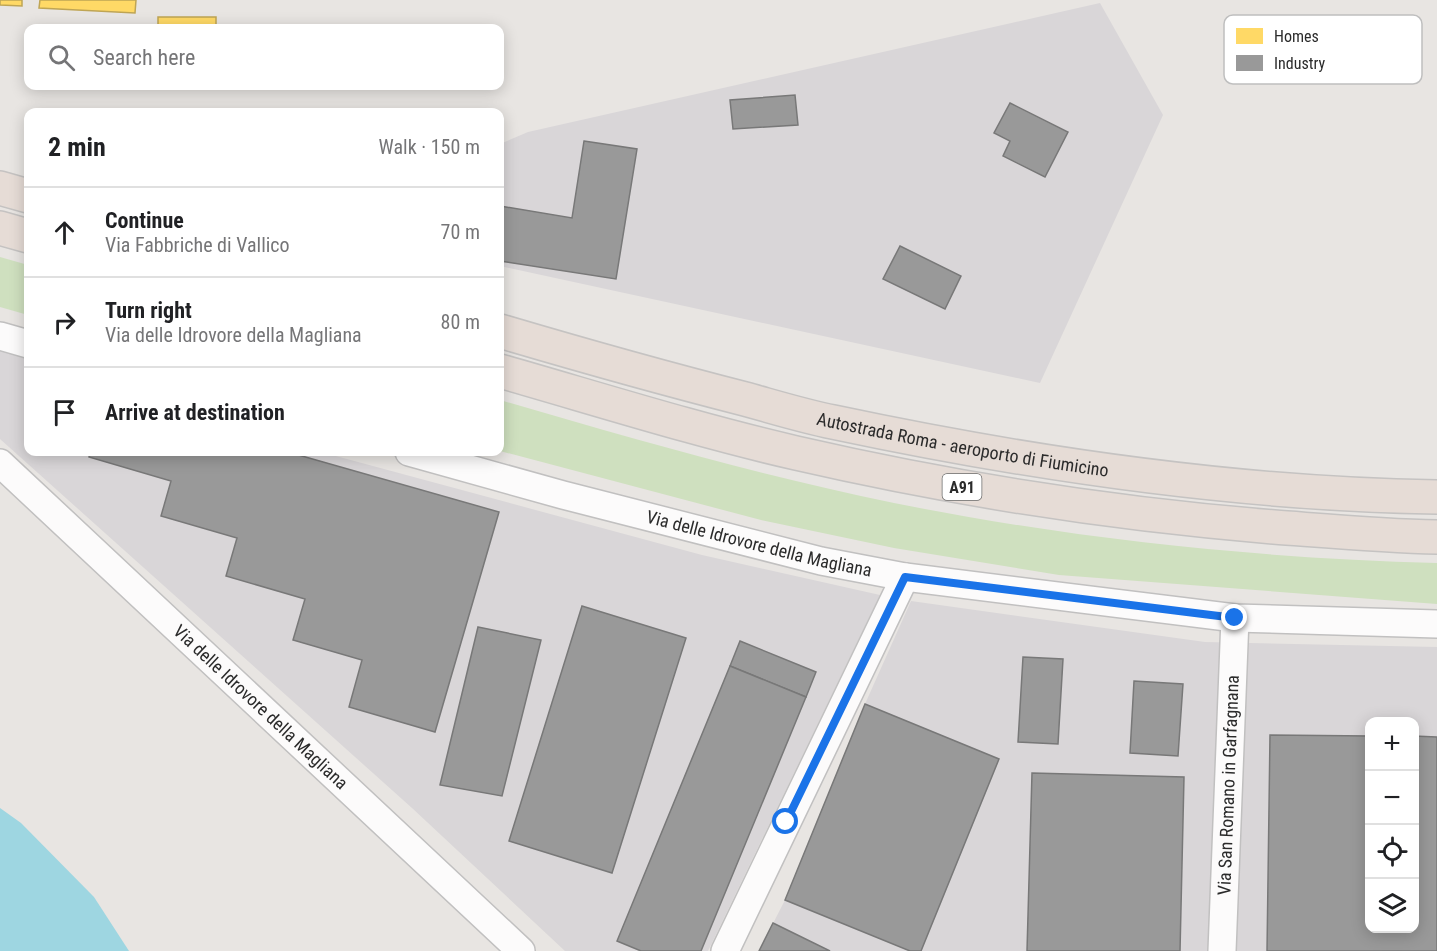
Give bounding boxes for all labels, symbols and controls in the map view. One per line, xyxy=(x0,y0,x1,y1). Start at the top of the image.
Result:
legend xyxy=(1224,15,1422,84)
search box xyxy=(24,24,504,90)
text: Homes xyxy=(1274,27,1319,46)
icon: search xyxy=(45,41,78,74)
text: Search here xyxy=(93,45,195,70)
text: Industry xyxy=(1274,54,1325,73)
text: 2 min xyxy=(48,132,106,162)
text: Walk · 150 m xyxy=(379,135,480,159)
text: Continue xyxy=(105,208,184,233)
icon: ahead xyxy=(48,216,81,249)
text: 70 m xyxy=(441,220,480,244)
text: Via Fabbriche di Vallico xyxy=(105,233,290,257)
text: Turn right xyxy=(105,298,192,323)
icon: right xyxy=(48,306,81,339)
text: 80 m xyxy=(441,310,480,334)
text: Via delle Idrovore della Magliana xyxy=(105,323,362,347)
icon: arrive xyxy=(48,396,81,429)
text: Arrive at destination xyxy=(105,400,285,425)
street label: Autostrada Roma - aeroporto di Fiumicino xyxy=(815,408,1110,481)
road number: A91 xyxy=(942,474,982,500)
street label: Via delle Idrovore della Magliana xyxy=(644,506,874,580)
route end xyxy=(1221,604,1247,630)
street label: Via delle Idrovore della Magliana xyxy=(169,620,352,793)
street label: Via San Romano in Garfagnana xyxy=(1213,675,1243,896)
map controls xyxy=(1365,717,1419,933)
button: + xyxy=(1365,717,1419,771)
button: − xyxy=(1365,771,1419,825)
route start xyxy=(772,808,798,834)
button: locate xyxy=(1365,825,1419,879)
button: layers xyxy=(1365,879,1419,933)

